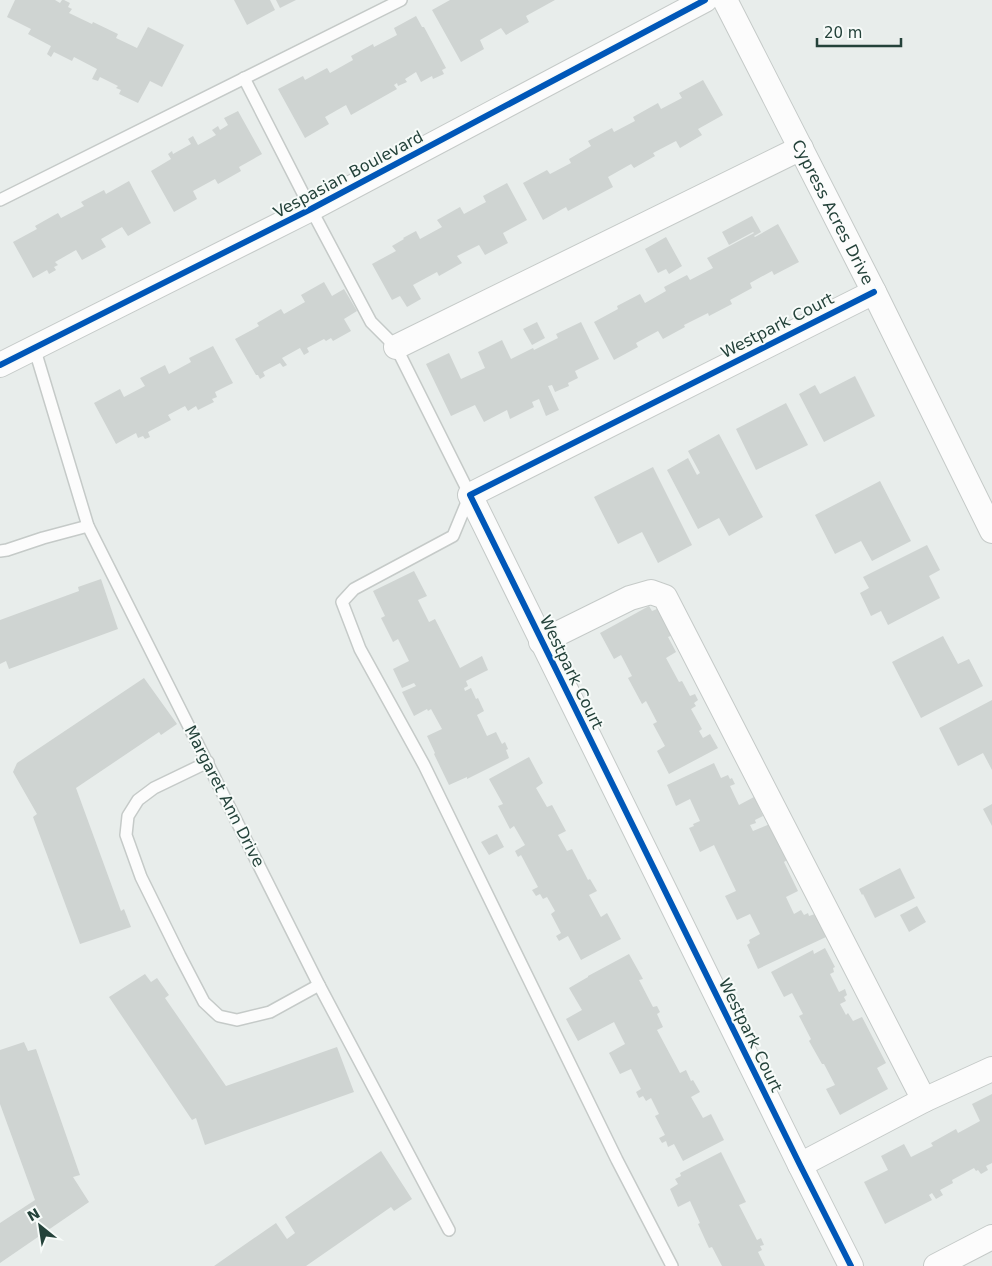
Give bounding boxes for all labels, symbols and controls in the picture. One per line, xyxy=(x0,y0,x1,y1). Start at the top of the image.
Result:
scale bar xyxy=(817,15,901,47)
text: 20 m xyxy=(824,24,862,42)
street label: Vespasian Boulevard xyxy=(270,127,426,222)
street label: Cypress Acres Drive xyxy=(788,137,878,288)
street label: Westpark Court xyxy=(718,289,837,362)
street label: Westpark Court xyxy=(536,612,607,732)
street label: Margaret Ann Drive xyxy=(181,722,268,870)
street label: Westpark Court xyxy=(715,975,786,1095)
north arrow xyxy=(15,1201,65,1251)
text: N xyxy=(24,1205,43,1225)

